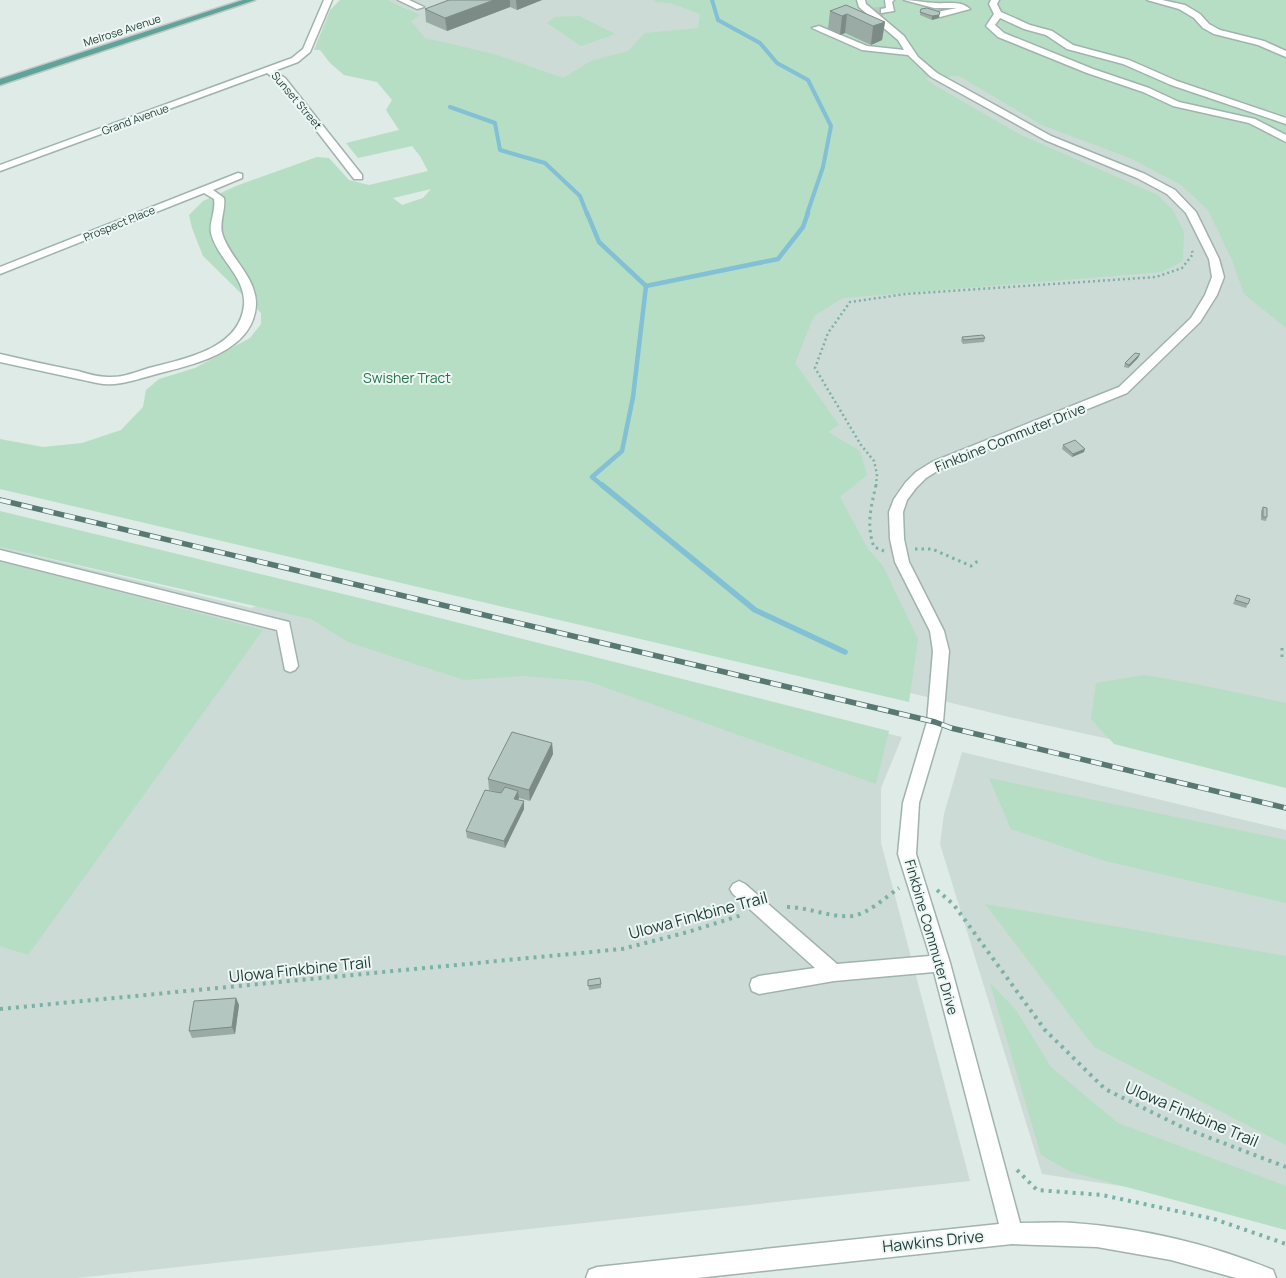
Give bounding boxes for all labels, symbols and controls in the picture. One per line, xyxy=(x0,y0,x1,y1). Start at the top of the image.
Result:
street label: Melrose Avenue xyxy=(81,10,163,50)
street label: Sunset Street xyxy=(268,68,326,132)
street label: Grand Avenue xyxy=(99,100,171,138)
street label: Prospect Place xyxy=(81,202,158,244)
park label: Swisher Tract xyxy=(363,368,451,387)
street label: Finkbine Commuter Drive xyxy=(932,398,1088,476)
street label: Finkbine Commuter Drive xyxy=(901,857,963,1017)
street label: UIowa Finkbine Trail xyxy=(626,886,770,944)
street label: UIowa Finkbine Trail xyxy=(228,951,372,987)
street label: UIowa Finkbine Trail xyxy=(1122,1076,1262,1152)
street label: Hawkins Drive xyxy=(881,1225,985,1257)

